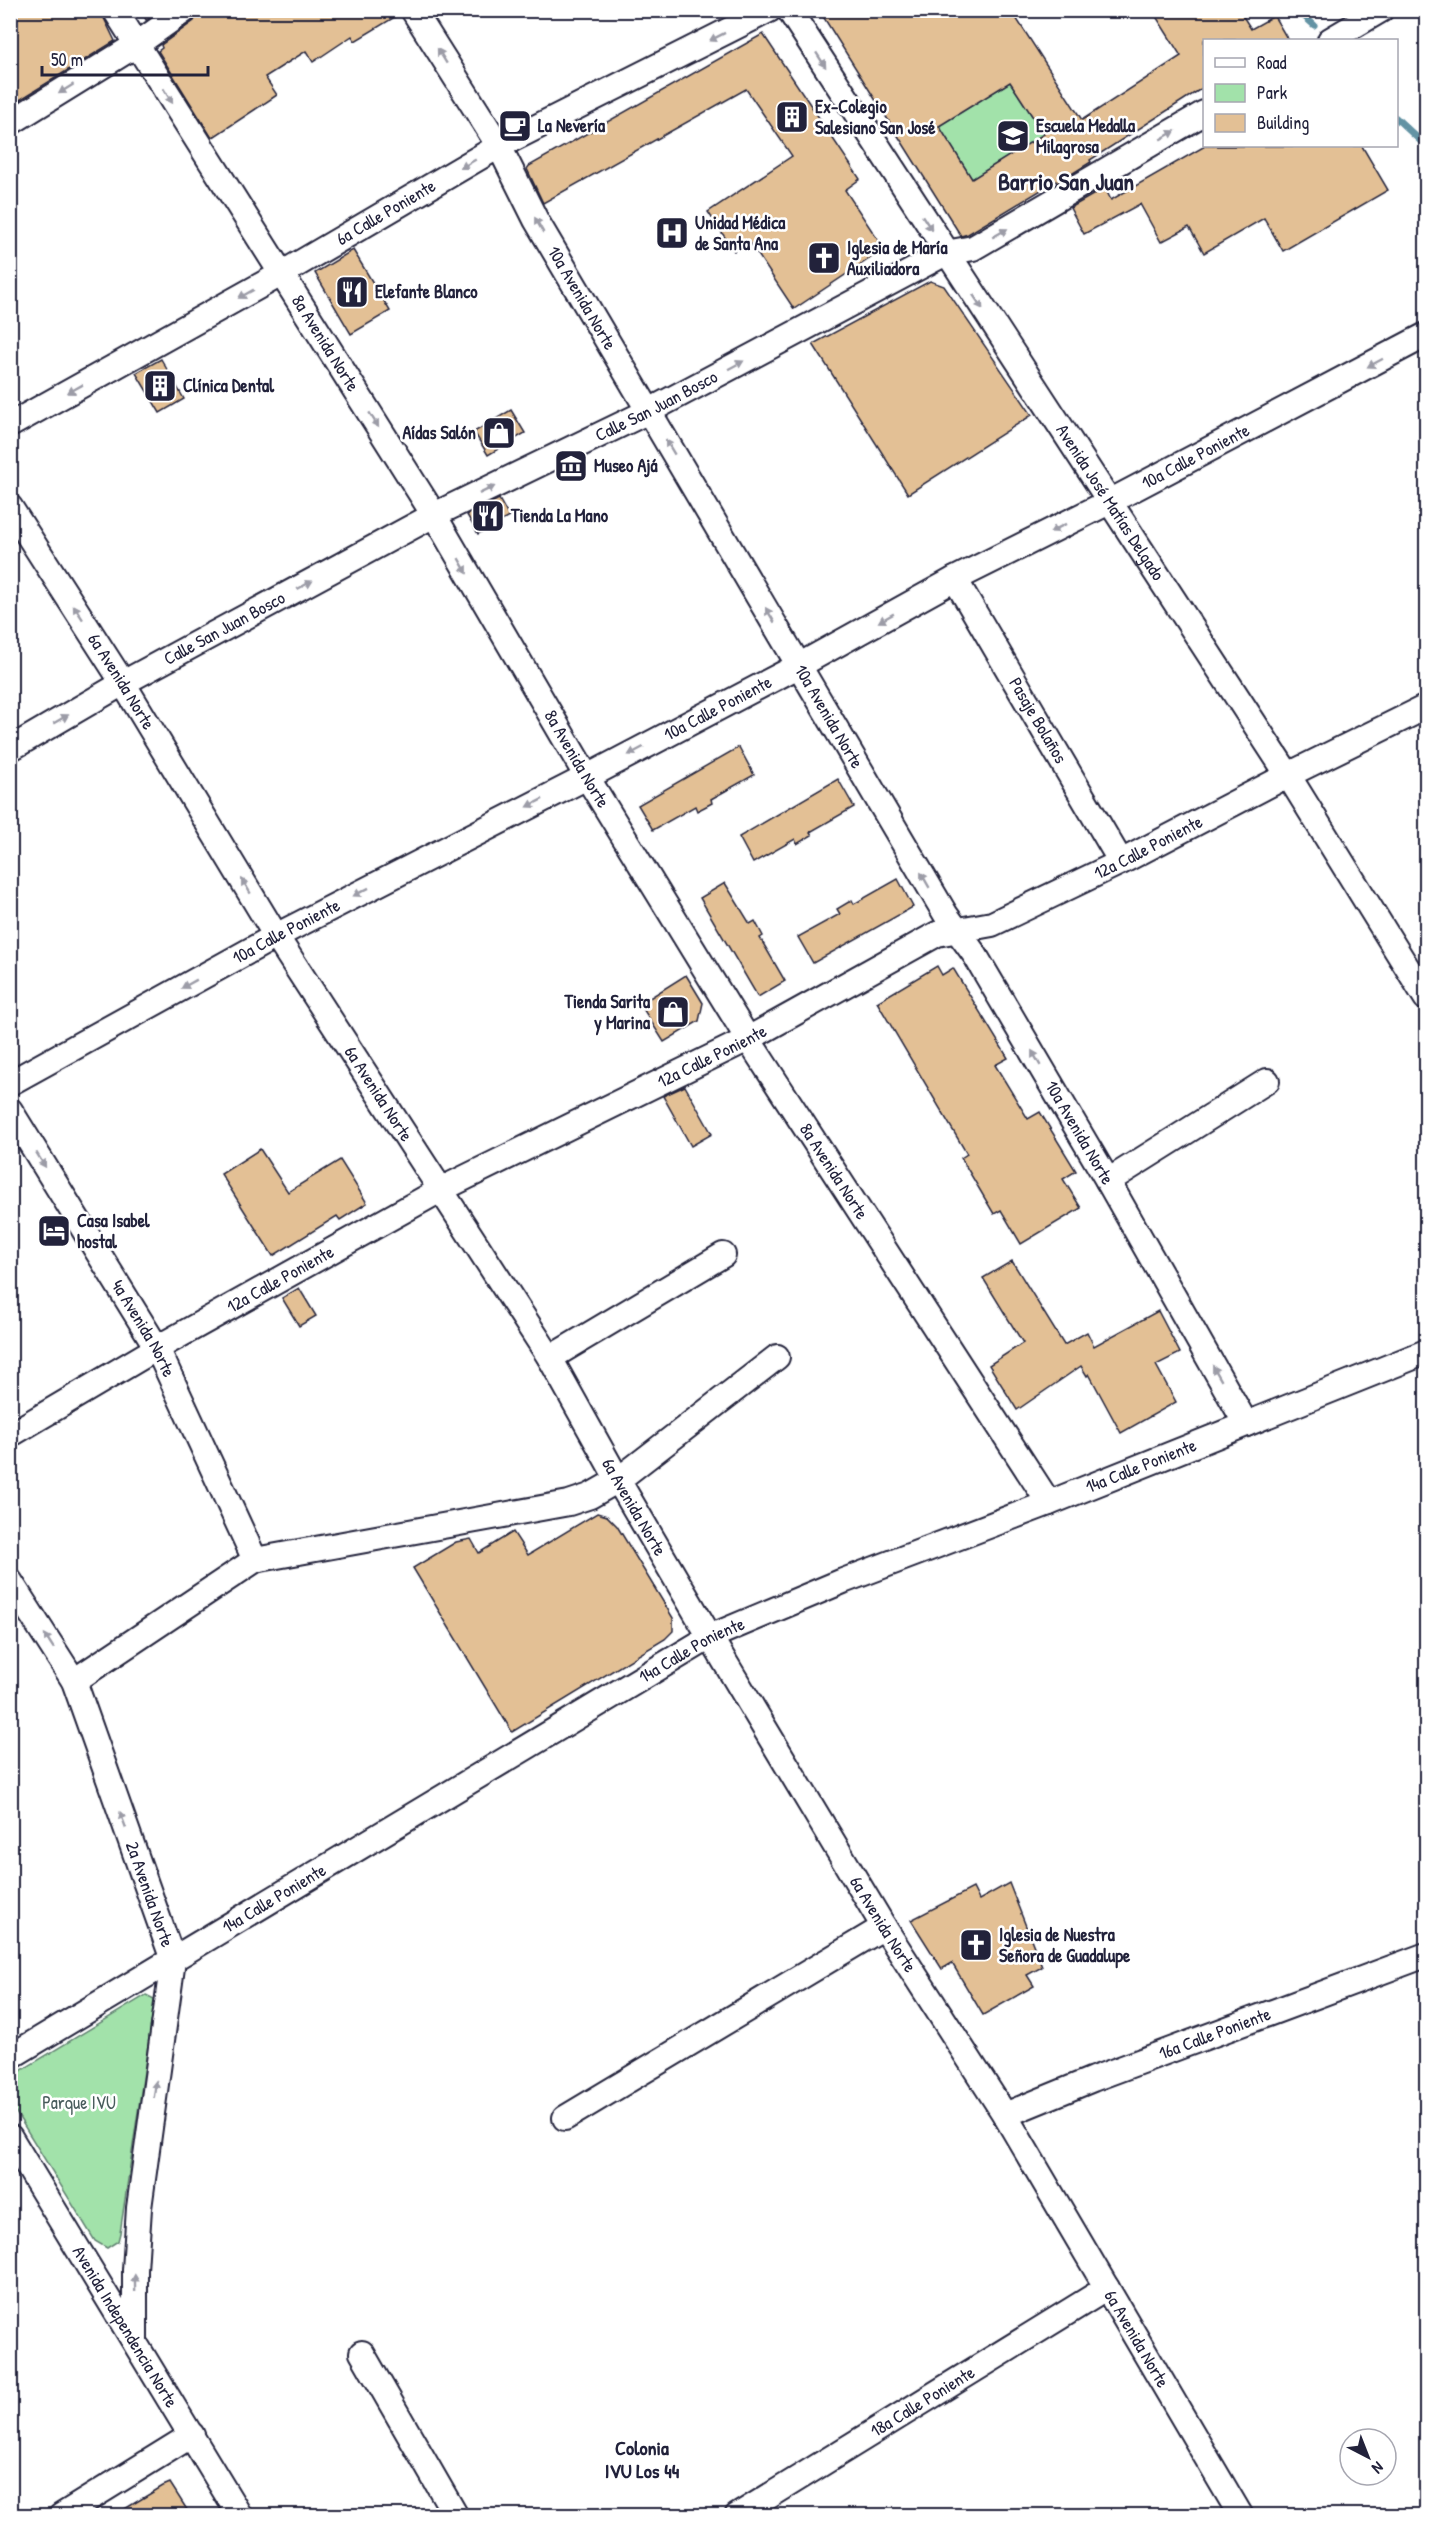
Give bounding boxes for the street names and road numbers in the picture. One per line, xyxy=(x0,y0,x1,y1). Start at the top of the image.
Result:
street label: 6a Calle Poniente xyxy=(331,173,440,251)
street label: 10a Avenida Norte xyxy=(542,241,623,354)
street label: 8a Avenida Norte xyxy=(286,290,366,396)
street label: Calle San Juan Bosco xyxy=(591,364,722,447)
street label: 10a Calle Poniente xyxy=(1137,417,1254,495)
street label: Avenida José Matías Delgado xyxy=(1051,419,1171,585)
street label: Calle San Juan Bosco xyxy=(159,585,289,671)
street label: 6a Avenida Norte xyxy=(82,628,161,734)
street label: 10a Avenida Norte xyxy=(789,660,870,773)
street label: 10a Calle Poniente xyxy=(659,669,776,746)
street label: Pasaje Bolaños xyxy=(1003,673,1073,768)
street label: 8a Avenida Norte xyxy=(539,705,616,812)
street label: 12a Calle Poniente xyxy=(1090,809,1207,885)
street label: 10a Calle Poniente xyxy=(227,892,344,970)
street label: 12a Calle Poniente xyxy=(653,1018,771,1094)
street label: 6a Avenida Norte xyxy=(339,1041,419,1146)
street label: 10a Avenida Norte xyxy=(1040,1076,1120,1189)
street label: 8a Avenida Norte xyxy=(794,1118,875,1224)
street label: 12a Calle Poniente xyxy=(222,1239,338,1319)
street label: 4a Avenida Norte xyxy=(106,1275,182,1381)
street label: 14a Calle Poniente xyxy=(1082,1432,1200,1499)
street label: 6a Avenida Norte xyxy=(596,1453,673,1560)
street label: 14a Calle Poniente xyxy=(634,1611,748,1689)
street label: 2a Avenida Norte xyxy=(120,1838,180,1950)
street label: 14a Calle Poniente xyxy=(217,1857,331,1939)
street label: 6a Avenida Norte xyxy=(844,1871,923,1977)
street label: 16a Calle Poniente xyxy=(1155,2001,1274,2065)
street label: Avenida Independencia Norte xyxy=(67,2241,184,2412)
street label: 6a Avenida Norte xyxy=(1099,2285,1176,2392)
street label: 18a Calle Poniente xyxy=(865,2360,979,2443)

